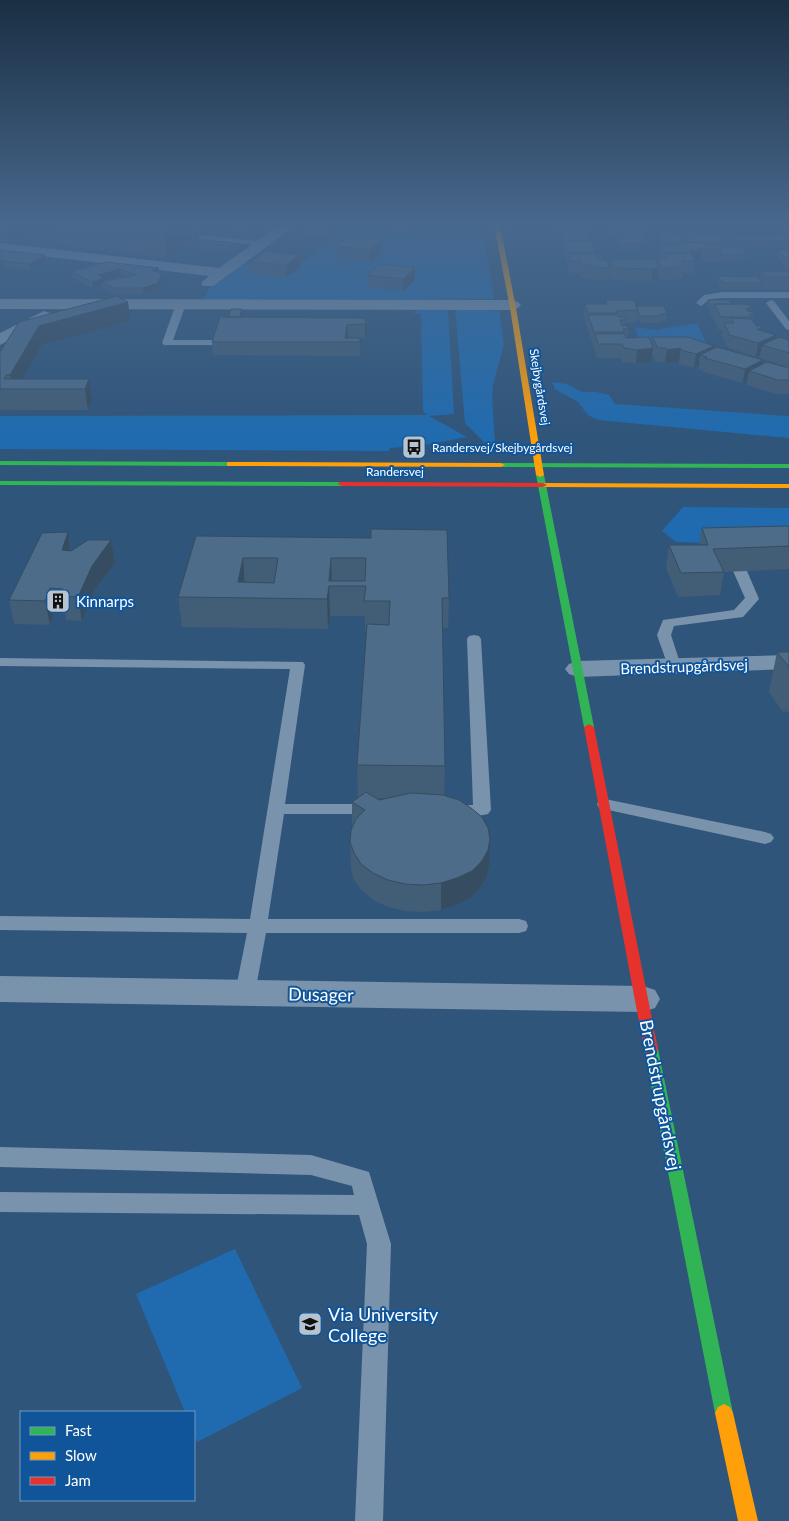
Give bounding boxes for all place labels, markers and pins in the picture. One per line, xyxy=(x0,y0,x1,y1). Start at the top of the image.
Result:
bus stop icon: Randersvej/Skejbygårdsvej xyxy=(401,434,427,460)
place label: Randersvej/Skejbygårdsvej xyxy=(432,440,573,455)
building icon: Kinnarps xyxy=(45,588,71,614)
place label: Kinnarps xyxy=(76,592,134,610)
place label: Via University College xyxy=(328,1303,439,1346)
school or university icon: Via University College xyxy=(297,1311,323,1337)

